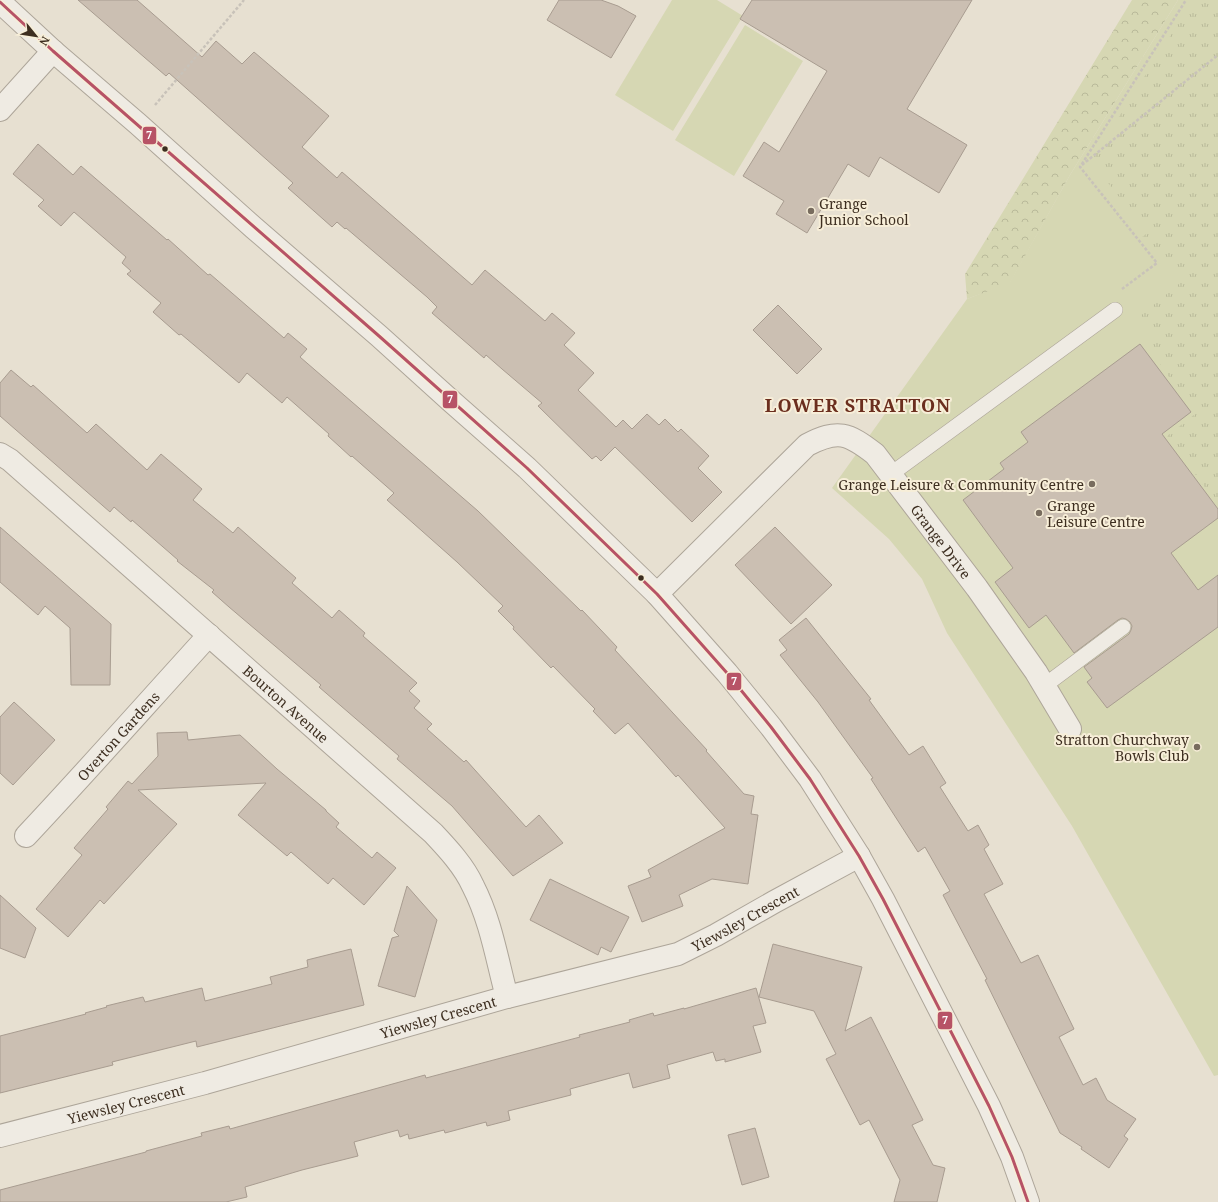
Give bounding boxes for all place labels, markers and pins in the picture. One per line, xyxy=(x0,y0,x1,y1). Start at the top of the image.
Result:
unlabelled marker xyxy=(160,144,170,154)
place label: Grange Junior School xyxy=(818,194,909,229)
marker: Grange Junior School xyxy=(806,206,816,216)
place label: Grange Leisure & Community Centre xyxy=(838,475,1084,494)
marker: Grange Leisure & Community Centre xyxy=(1087,479,1097,489)
place label: Grange Leisure Centre xyxy=(1047,496,1145,531)
marker: Grange Leisure Centre xyxy=(1034,508,1044,518)
unlabelled marker xyxy=(636,573,646,583)
place label: Stratton Churchway Bowls Club xyxy=(1055,730,1189,765)
marker: Stratton Churchway Bowls Club xyxy=(1192,742,1202,752)

